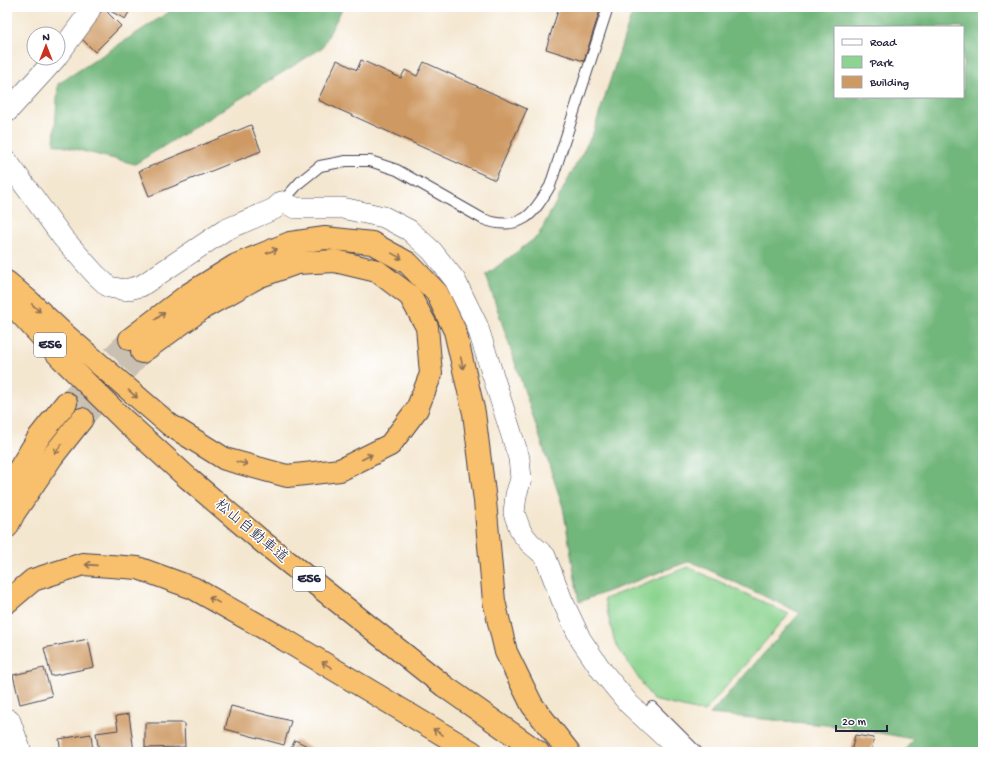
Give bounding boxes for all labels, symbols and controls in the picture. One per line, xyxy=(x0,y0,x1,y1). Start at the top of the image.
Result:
north arrow xyxy=(26,26,66,66)
legend xyxy=(834,26,964,98)
text: N xyxy=(42,32,50,44)
text: Road xyxy=(870,37,897,51)
text: Park xyxy=(869,57,895,71)
text: Building xyxy=(869,77,909,91)
one-way arrow xyxy=(266,246,278,254)
one-way arrow xyxy=(390,253,402,261)
one-way arrow xyxy=(31,303,41,313)
one-way arrow xyxy=(155,312,166,320)
road number: E56 xyxy=(34,333,66,357)
one-way arrow xyxy=(459,357,467,370)
one-way arrow xyxy=(128,390,139,399)
one-way arrow xyxy=(54,444,62,455)
one-way arrow xyxy=(360,453,372,460)
one-way arrow xyxy=(235,460,248,467)
street label: 松山自動車道 xyxy=(211,495,292,568)
one-way arrow xyxy=(85,561,98,568)
road number: E56 xyxy=(293,567,325,591)
one-way arrow xyxy=(208,596,220,604)
one-way arrow xyxy=(321,660,333,668)
scale bar xyxy=(836,707,887,733)
text: 20 m xyxy=(842,716,867,730)
one-way arrow xyxy=(432,727,444,735)

